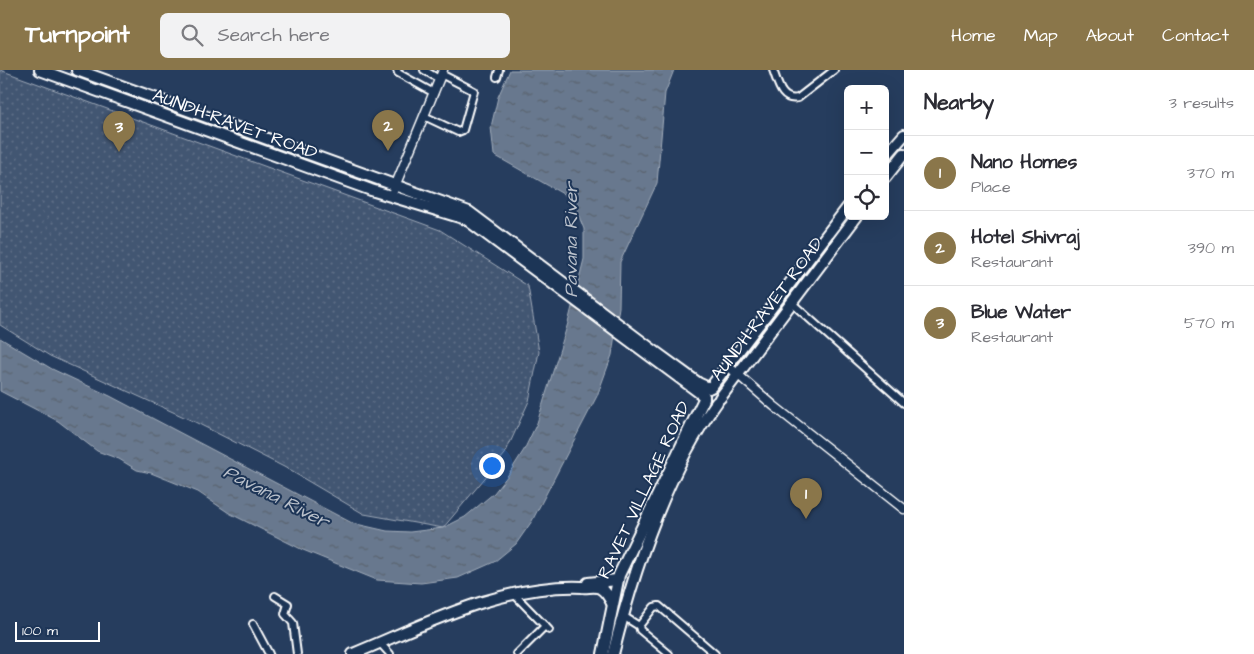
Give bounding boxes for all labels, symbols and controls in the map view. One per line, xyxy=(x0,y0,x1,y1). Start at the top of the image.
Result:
search box xyxy=(160,13,510,58)
text: Turnpoint xyxy=(25,18,130,52)
icon: search xyxy=(178,21,206,49)
text: Search here xyxy=(218,22,330,49)
text: Home xyxy=(951,23,996,48)
text: Map xyxy=(1024,23,1058,48)
text: About xyxy=(1086,23,1134,48)
text: Contact xyxy=(1162,23,1229,48)
street label: AUNDH-RAVET ROAD xyxy=(149,83,321,166)
map controls xyxy=(844,85,889,220)
button: + xyxy=(844,85,889,130)
text: Nearby xyxy=(924,88,994,117)
text: 3 results xyxy=(1169,92,1234,114)
pin: 2 xyxy=(372,110,404,151)
pin: 3 xyxy=(103,111,135,152)
button: − xyxy=(844,130,889,175)
text: Nano Homes xyxy=(971,149,1077,176)
text: 1 xyxy=(939,162,941,184)
text: 370 m xyxy=(1187,162,1234,184)
button: locate xyxy=(844,175,889,220)
text: Place xyxy=(971,176,1011,198)
water label: Pavana River xyxy=(558,180,585,298)
text: Hotel Shivraj xyxy=(971,224,1080,251)
street label: AUNDH-RAVET ROAD xyxy=(705,232,830,386)
text: 2 xyxy=(935,237,945,259)
text: 390 m xyxy=(1188,237,1234,259)
text: Restaurant xyxy=(971,251,1053,273)
text: Blue Water xyxy=(971,299,1071,326)
text: 3 xyxy=(936,312,944,334)
text: 570 m xyxy=(1184,312,1234,334)
text: Restaurant xyxy=(971,326,1053,348)
street label: RAVET VILLAGE ROAD xyxy=(592,397,696,583)
your location xyxy=(479,453,505,479)
water label: Pavana River xyxy=(219,459,336,536)
pin: 1 xyxy=(790,478,822,519)
scale bar xyxy=(15,619,100,642)
text: 100 m xyxy=(22,621,58,641)

